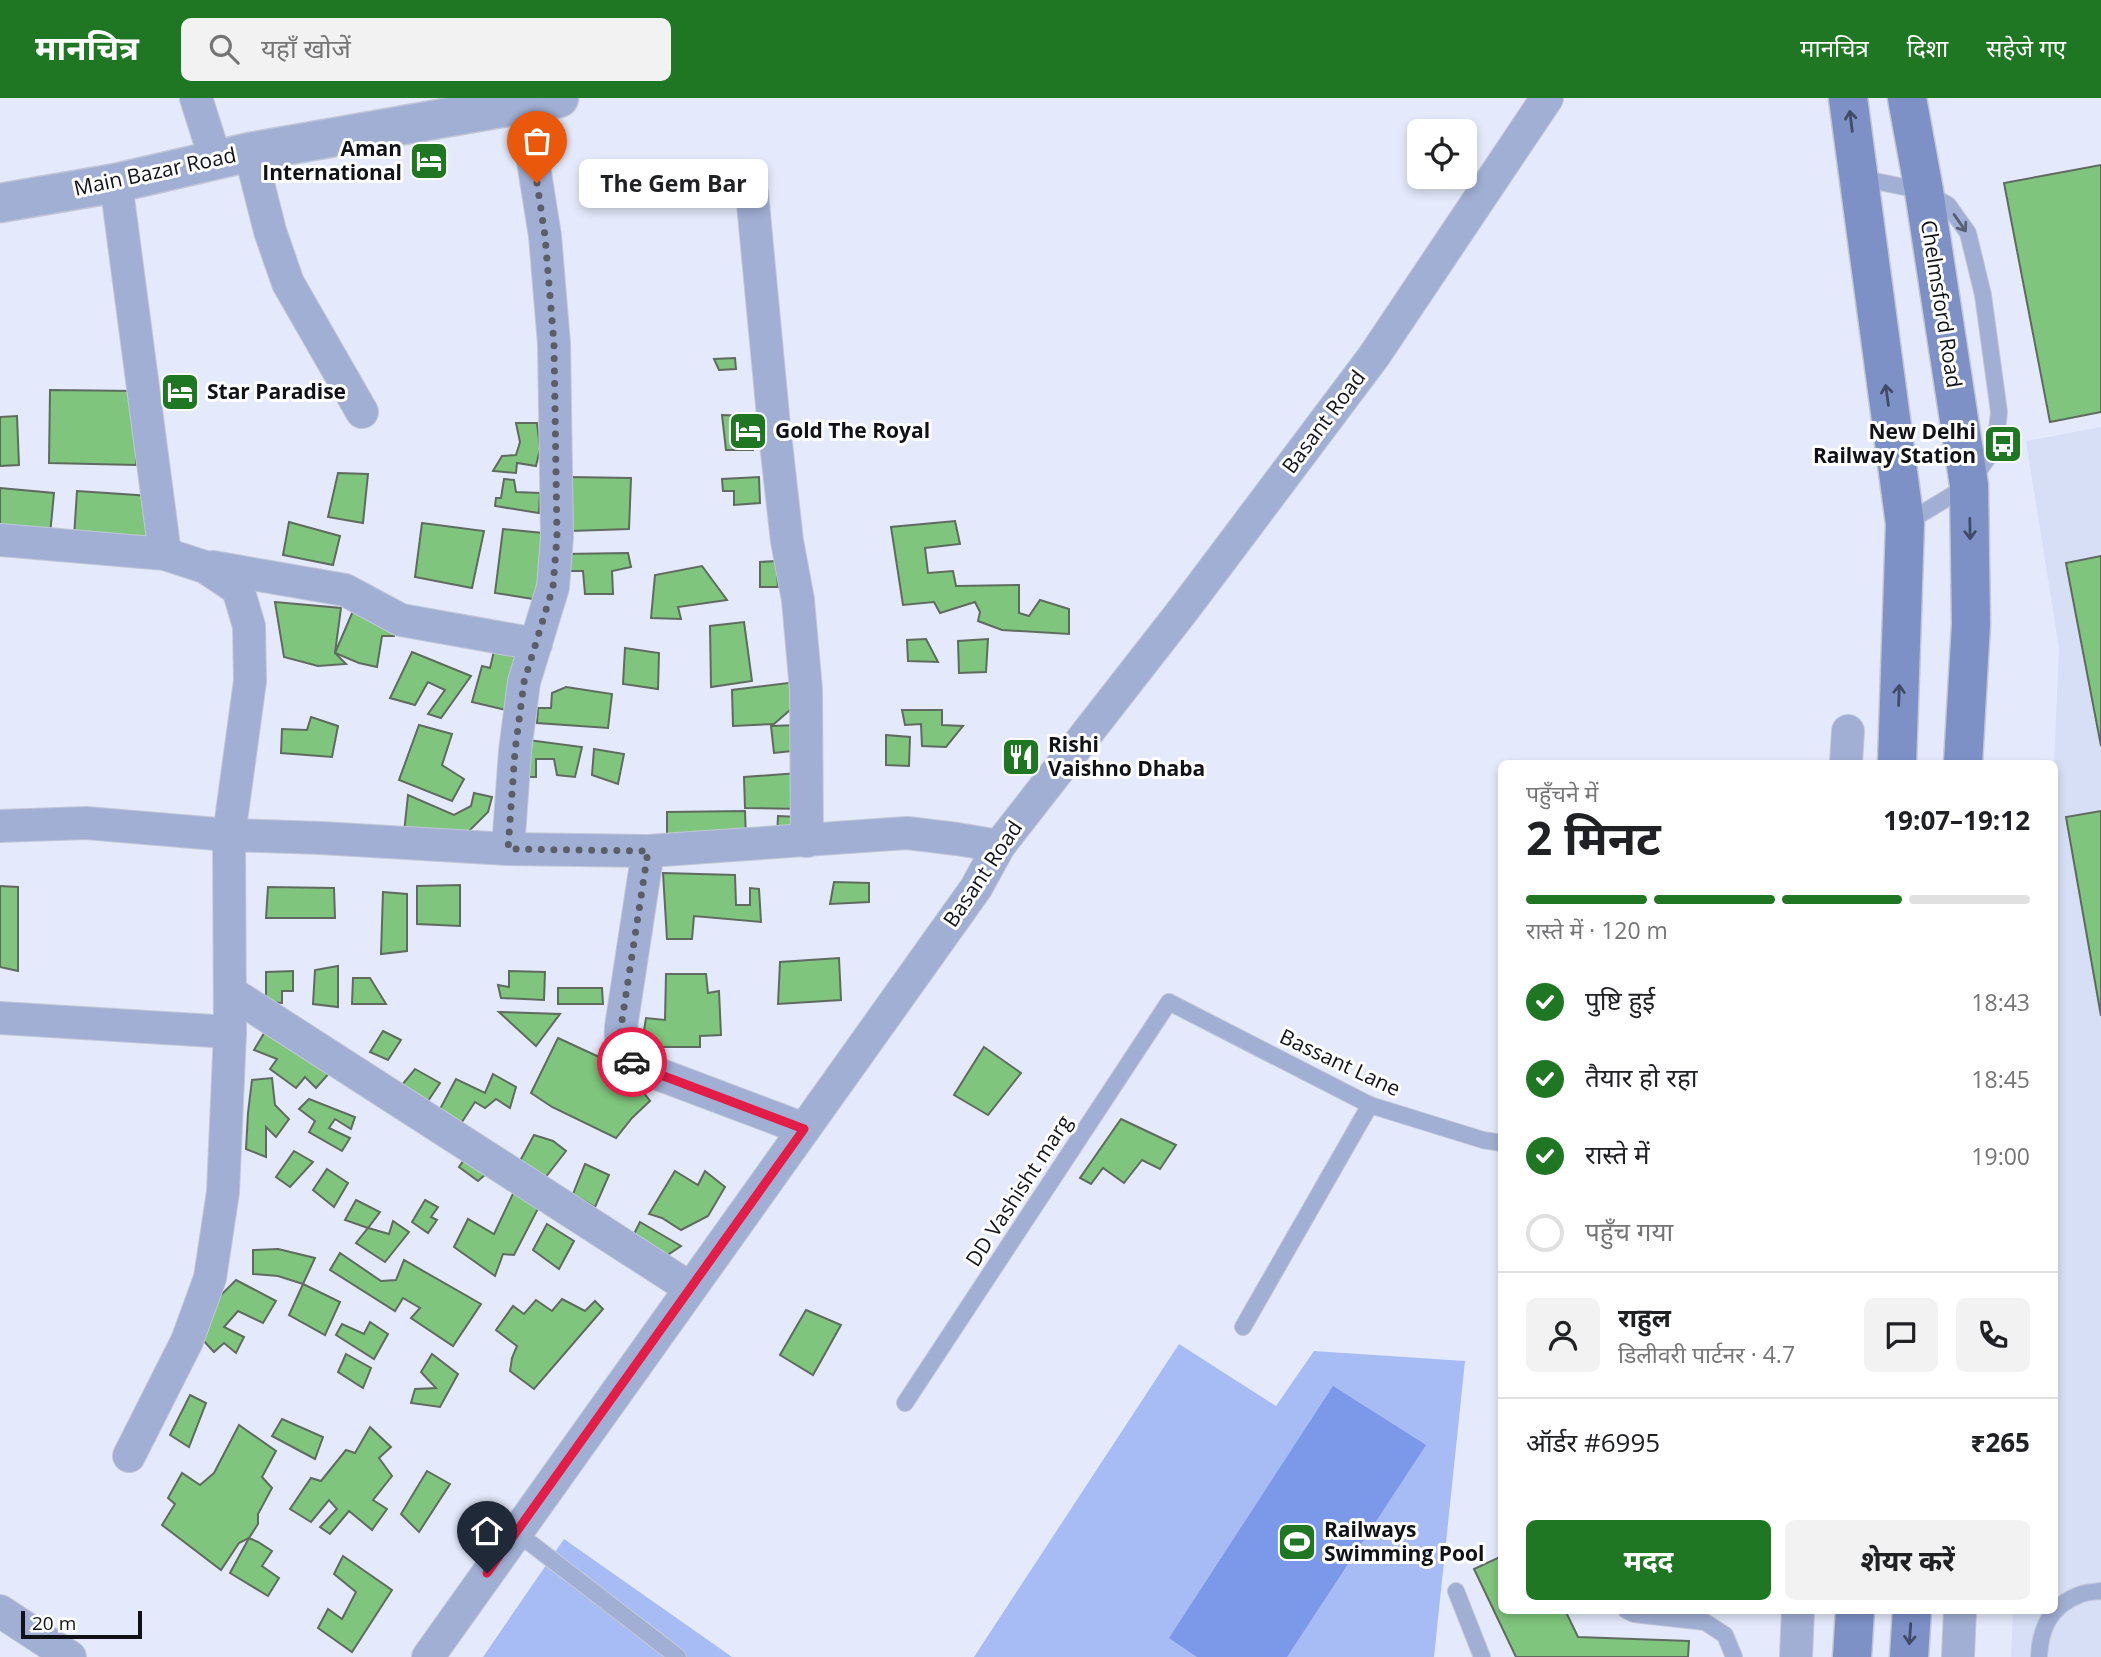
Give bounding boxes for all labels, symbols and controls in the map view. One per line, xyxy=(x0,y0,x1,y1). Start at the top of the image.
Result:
search box xyxy=(181,18,671,81)
text: मानचित्र xyxy=(35,25,139,70)
icon: search xyxy=(205,30,243,68)
text: यहाँ खोजें xyxy=(261,30,351,66)
text: मानचित्र xyxy=(1800,31,1869,64)
text: दिशा xyxy=(1907,31,1948,64)
text: सहेजे गए xyxy=(1986,31,2066,64)
one-way arrow xyxy=(1844,110,1857,133)
pin xyxy=(507,111,567,183)
map controls xyxy=(1407,119,1477,189)
button: locate xyxy=(1407,119,1477,189)
icon: bag xyxy=(518,122,556,160)
place label: Aman International xyxy=(262,134,402,186)
street label: Main Bazar Road xyxy=(71,140,238,202)
hotel icon: Aman International xyxy=(408,140,450,182)
callout: The Gem Bar xyxy=(579,158,768,208)
text: The Gem Bar xyxy=(600,167,747,199)
one-way arrow xyxy=(1953,213,1967,232)
street label: Chelmsford Road xyxy=(1915,218,1969,390)
street label: Basant Road xyxy=(1275,364,1371,479)
hotel icon: Star Paradise xyxy=(159,371,201,413)
place label: Star Paradise xyxy=(207,377,346,405)
one-way arrow xyxy=(1881,384,1894,407)
hotel icon: Gold The Royal xyxy=(727,410,769,452)
place label: Gold The Royal xyxy=(775,416,930,444)
place label: New Delhi Railway Station xyxy=(1813,417,1976,469)
bus stop icon: New Delhi Railway Station xyxy=(1982,423,2024,465)
one-way arrow xyxy=(1963,517,1976,540)
one-way arrow xyxy=(1893,684,1906,707)
place label: Rishi Vaishno Dhaba xyxy=(1048,730,1205,782)
restaurant icon: Rishi Vaishno Dhaba xyxy=(1000,736,1042,778)
text: पहुँचने में xyxy=(1526,777,1598,809)
text: 19:07–19:12 xyxy=(1883,802,2030,838)
text: 2 मिनट xyxy=(1526,806,1661,868)
street label: Basant Road xyxy=(936,815,1028,932)
text: रास्ते में · 120 m xyxy=(1526,914,1668,946)
text: पुष्टि हुई xyxy=(1585,982,1655,1018)
icon: check xyxy=(1526,983,1564,1021)
text: 18:43 xyxy=(1971,986,2030,1018)
street label: Bassant Lane xyxy=(1276,1022,1405,1102)
courier xyxy=(597,1027,667,1097)
icon: car xyxy=(613,1043,651,1081)
text: तैयार हो रहा xyxy=(1585,1059,1698,1095)
icon: check xyxy=(1526,1060,1564,1098)
text: 18:45 xyxy=(1971,1063,2030,1095)
street label: DD Vashisht marg xyxy=(959,1109,1078,1272)
text: रास्ते में xyxy=(1585,1136,1650,1172)
icon: check xyxy=(1526,1137,1564,1175)
text: 19:00 xyxy=(1971,1140,2030,1172)
text: पहुँच गया xyxy=(1585,1213,1673,1249)
button: person xyxy=(1526,1298,1600,1372)
button: chat xyxy=(1864,1298,1938,1372)
button: phone xyxy=(1956,1298,2030,1372)
text: राहुल xyxy=(1618,1299,1671,1335)
text: डिलीवरी पार्टनर · 4.7 xyxy=(1618,1338,1795,1370)
text: ऑर्डर #6995 xyxy=(1526,1424,1660,1460)
text: ₹265 xyxy=(1971,1424,2030,1460)
pin xyxy=(457,1501,517,1573)
icon: home xyxy=(468,1512,506,1550)
place label: Railways Swimming Pool xyxy=(1324,1515,1484,1567)
button: मदद xyxy=(1526,1520,1771,1600)
button: शेयर करें xyxy=(1785,1520,2030,1600)
sports icon: Railways Swimming Pool xyxy=(1276,1521,1318,1563)
scale bar xyxy=(21,1608,142,1640)
text: 20 m xyxy=(32,1610,76,1636)
one-way arrow xyxy=(1903,1622,1916,1644)

